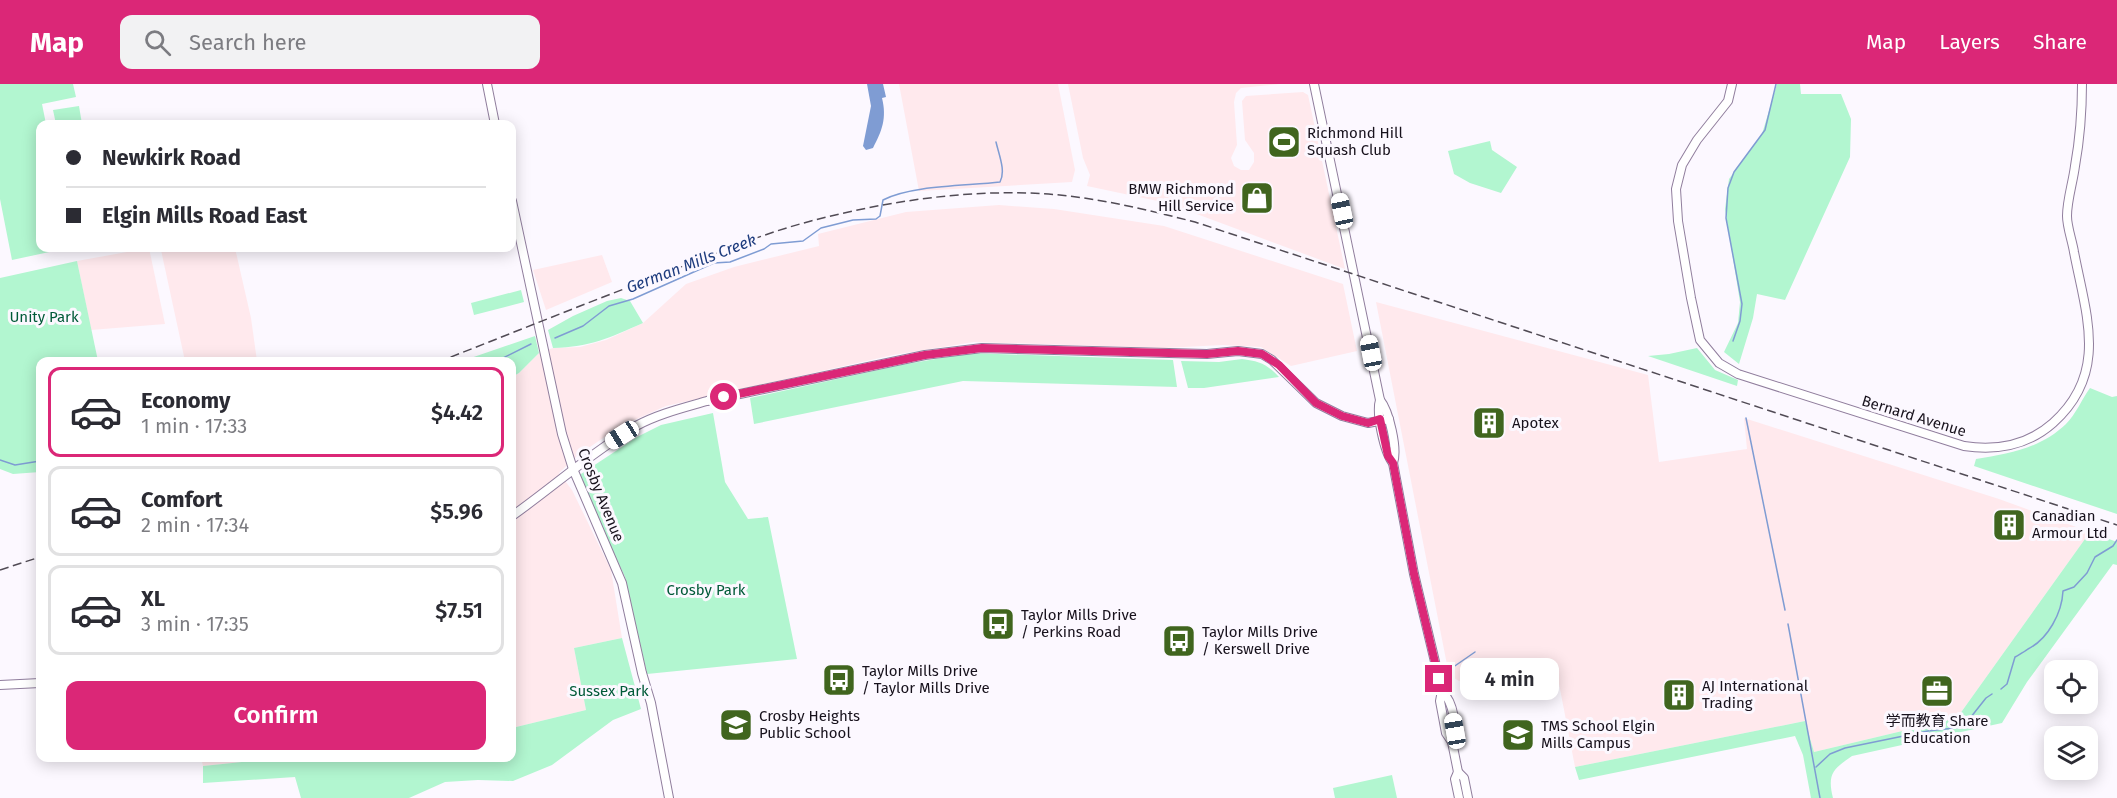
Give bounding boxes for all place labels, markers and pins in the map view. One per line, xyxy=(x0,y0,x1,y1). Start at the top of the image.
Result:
sports icon: Richmond Hill Squash Club xyxy=(1266,124,1302,160)
place label: Richmond Hill Squash Club xyxy=(1307,124,1403,159)
place label: BMW Richmond Hill Service xyxy=(1128,180,1234,215)
shop icon: BMW Richmond Hill Service xyxy=(1239,180,1275,216)
building icon: Apotex xyxy=(1471,405,1507,441)
place label: Apotex xyxy=(1512,414,1559,432)
building icon: Canadian Armour Ltd xyxy=(1991,507,2027,543)
place label: Canadian Armour Ltd xyxy=(2032,507,2108,542)
bus stop icon: Taylor Mills Drive / Perkins Road xyxy=(980,606,1016,642)
place label: Taylor Mills Drive / Perkins Road xyxy=(1021,606,1137,641)
bus stop icon: Taylor Mills Drive / Kerswell Drive xyxy=(1161,623,1197,659)
place label: Taylor Mills Drive / Kerswell Drive xyxy=(1202,623,1318,658)
bus stop icon: Taylor Mills Drive / Taylor Mills Drive xyxy=(821,662,857,698)
place label: Taylor Mills Drive / Taylor Mills Drive xyxy=(862,662,990,697)
office icon: 学而教育 Share Education xyxy=(1919,673,1955,709)
building icon: AJ International Trading xyxy=(1661,677,1697,713)
place label: AJ International Trading xyxy=(1702,677,1809,712)
school or university icon: Crosby Heights Public School xyxy=(718,707,754,743)
place label: Crosby Heights Public School xyxy=(759,707,860,742)
place label: 学而教育 Share Education xyxy=(1886,712,1988,747)
school or university icon: TMS School Elgin Mills Campus xyxy=(1500,717,1536,753)
place label: TMS School Elgin Mills Campus xyxy=(1541,717,1655,752)

